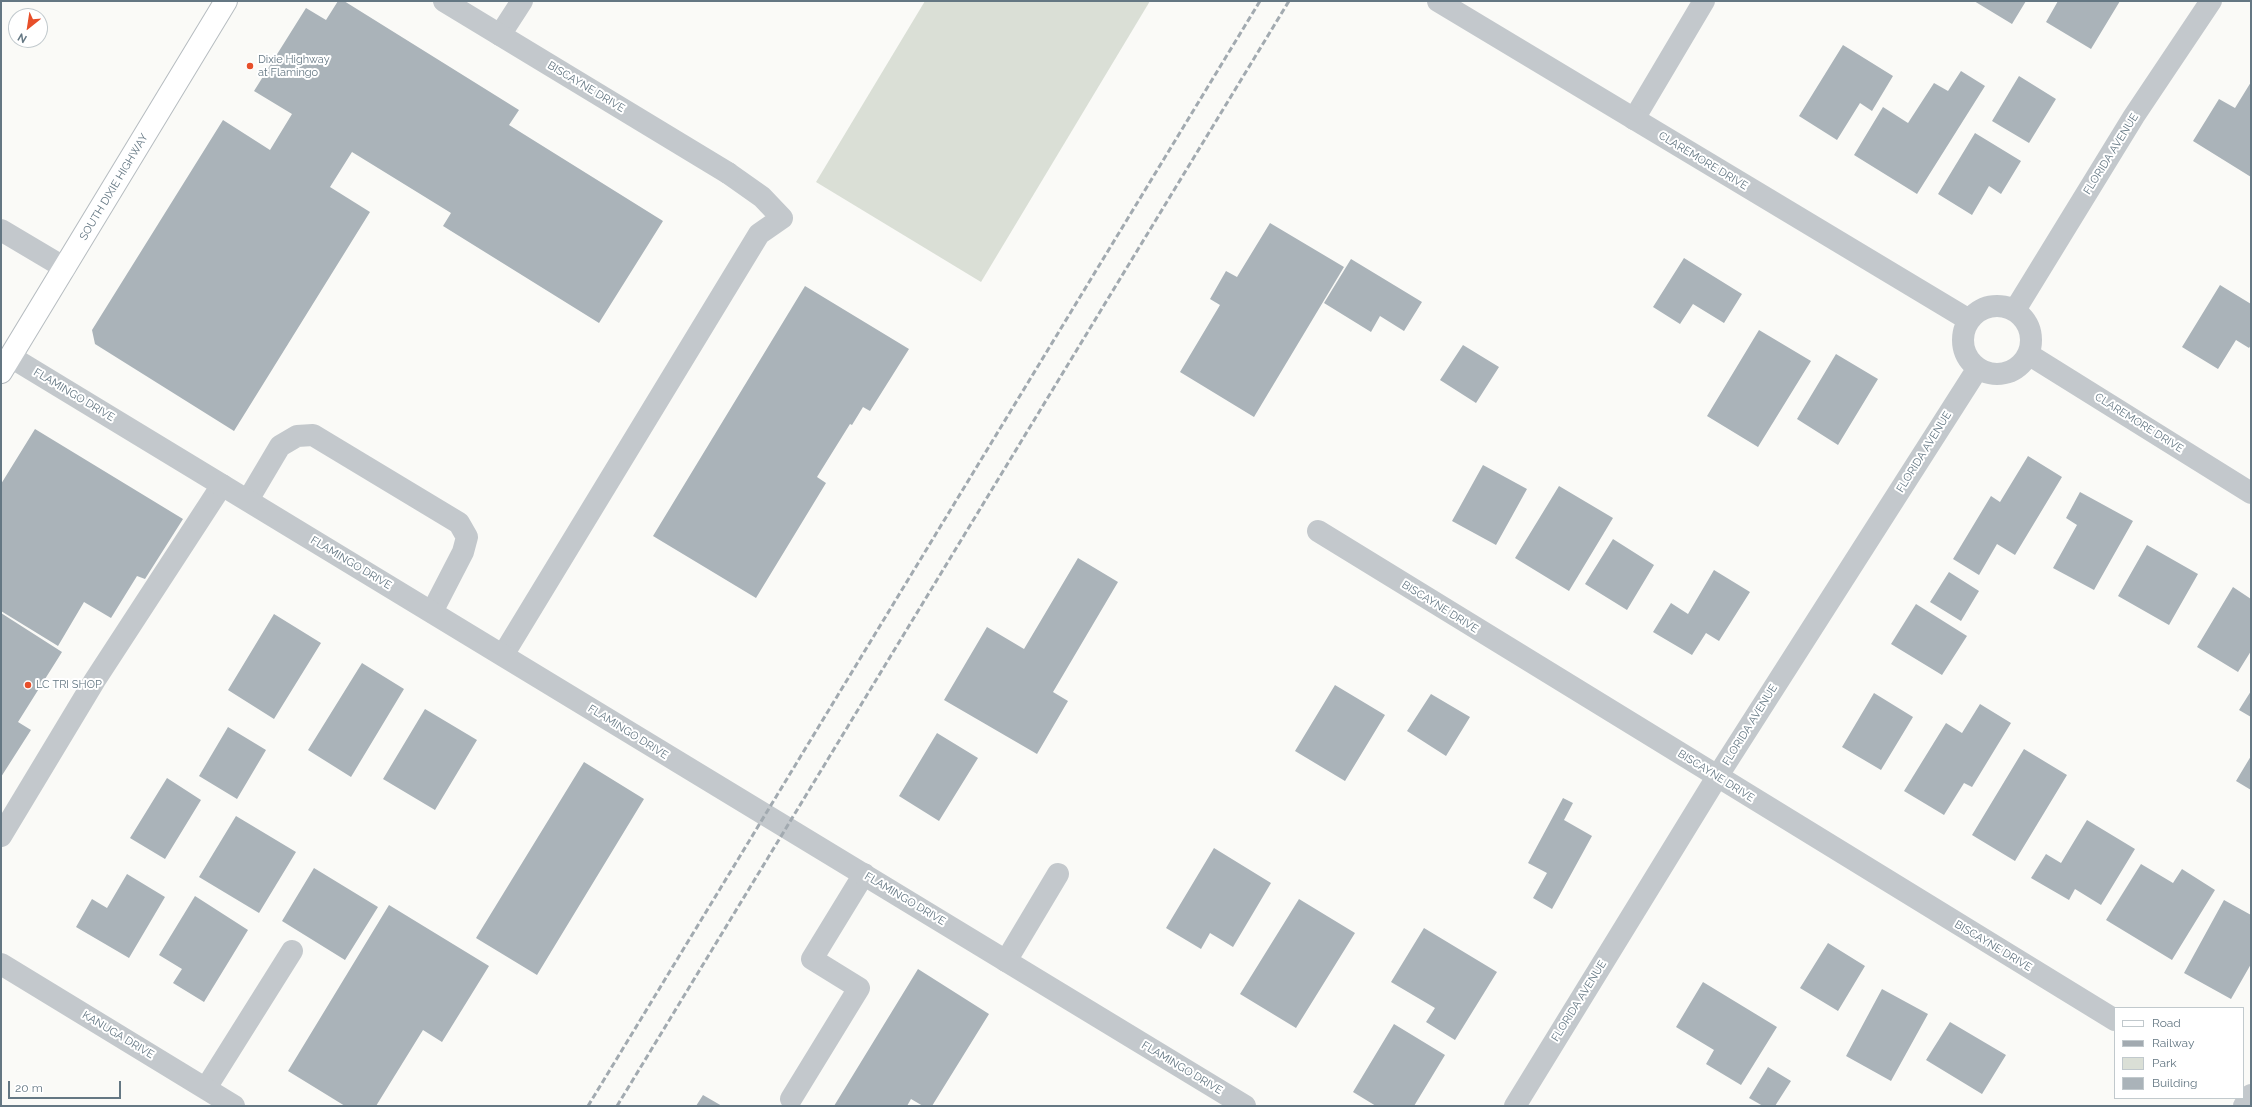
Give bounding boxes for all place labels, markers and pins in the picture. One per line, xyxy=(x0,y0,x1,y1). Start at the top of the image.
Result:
place label: Dixie Highway at Flamingo xyxy=(258,53,330,79)
marker: Dixie Highway at Flamingo xyxy=(245,61,255,71)
place label: LC TRI SHOP xyxy=(36,678,102,692)
marker: LC TRI SHOP xyxy=(23,680,33,690)

